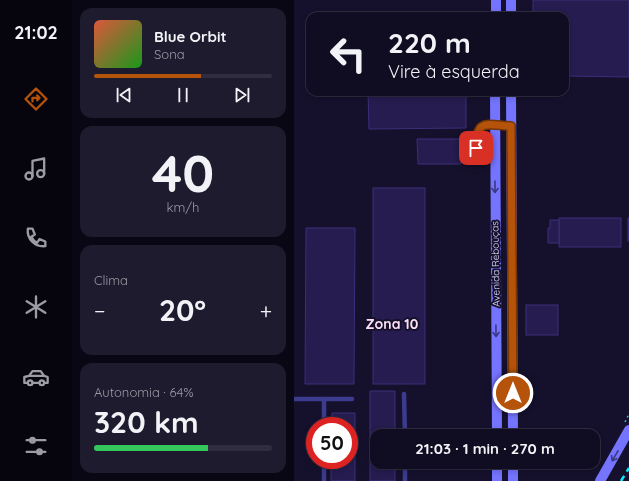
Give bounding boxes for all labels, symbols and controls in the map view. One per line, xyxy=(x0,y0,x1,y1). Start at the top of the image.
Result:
text: 21:02 xyxy=(14,21,58,44)
text: 220 m xyxy=(388,25,471,60)
text: Blue Orbit xyxy=(154,27,227,46)
icon: left xyxy=(322,28,374,80)
text: Sona xyxy=(154,46,185,62)
text: Vire à esquerda xyxy=(388,60,520,83)
icon: previous xyxy=(113,84,135,106)
icon: pause xyxy=(172,84,194,106)
icon: next xyxy=(231,84,253,106)
icon: directions xyxy=(22,85,50,113)
pin xyxy=(459,131,493,165)
icon: arrive xyxy=(465,137,487,159)
text: 40 xyxy=(152,140,214,205)
icon: music xyxy=(22,155,50,183)
one-way arrow xyxy=(491,180,499,193)
text: km/h xyxy=(167,199,199,215)
street label: Avenida Rebouças xyxy=(488,221,503,307)
icon: phone xyxy=(22,224,50,252)
text: Clima xyxy=(94,272,128,288)
text: 20° xyxy=(159,291,206,329)
icon: climate xyxy=(22,293,50,321)
text: − xyxy=(94,297,105,325)
text: + xyxy=(260,297,272,325)
district label: Zona 10 xyxy=(366,315,419,333)
one-way arrow xyxy=(492,324,500,337)
icon: car xyxy=(22,363,50,391)
position arrow xyxy=(492,372,534,414)
text: Autonomia · 64% xyxy=(94,384,194,400)
text: 320 km xyxy=(94,403,199,441)
speed limit sign: 50 xyxy=(306,417,358,469)
icon: filters xyxy=(22,432,50,460)
text: 21:03 · 1 min · 270 m xyxy=(415,439,555,458)
one-way arrow xyxy=(610,449,618,461)

